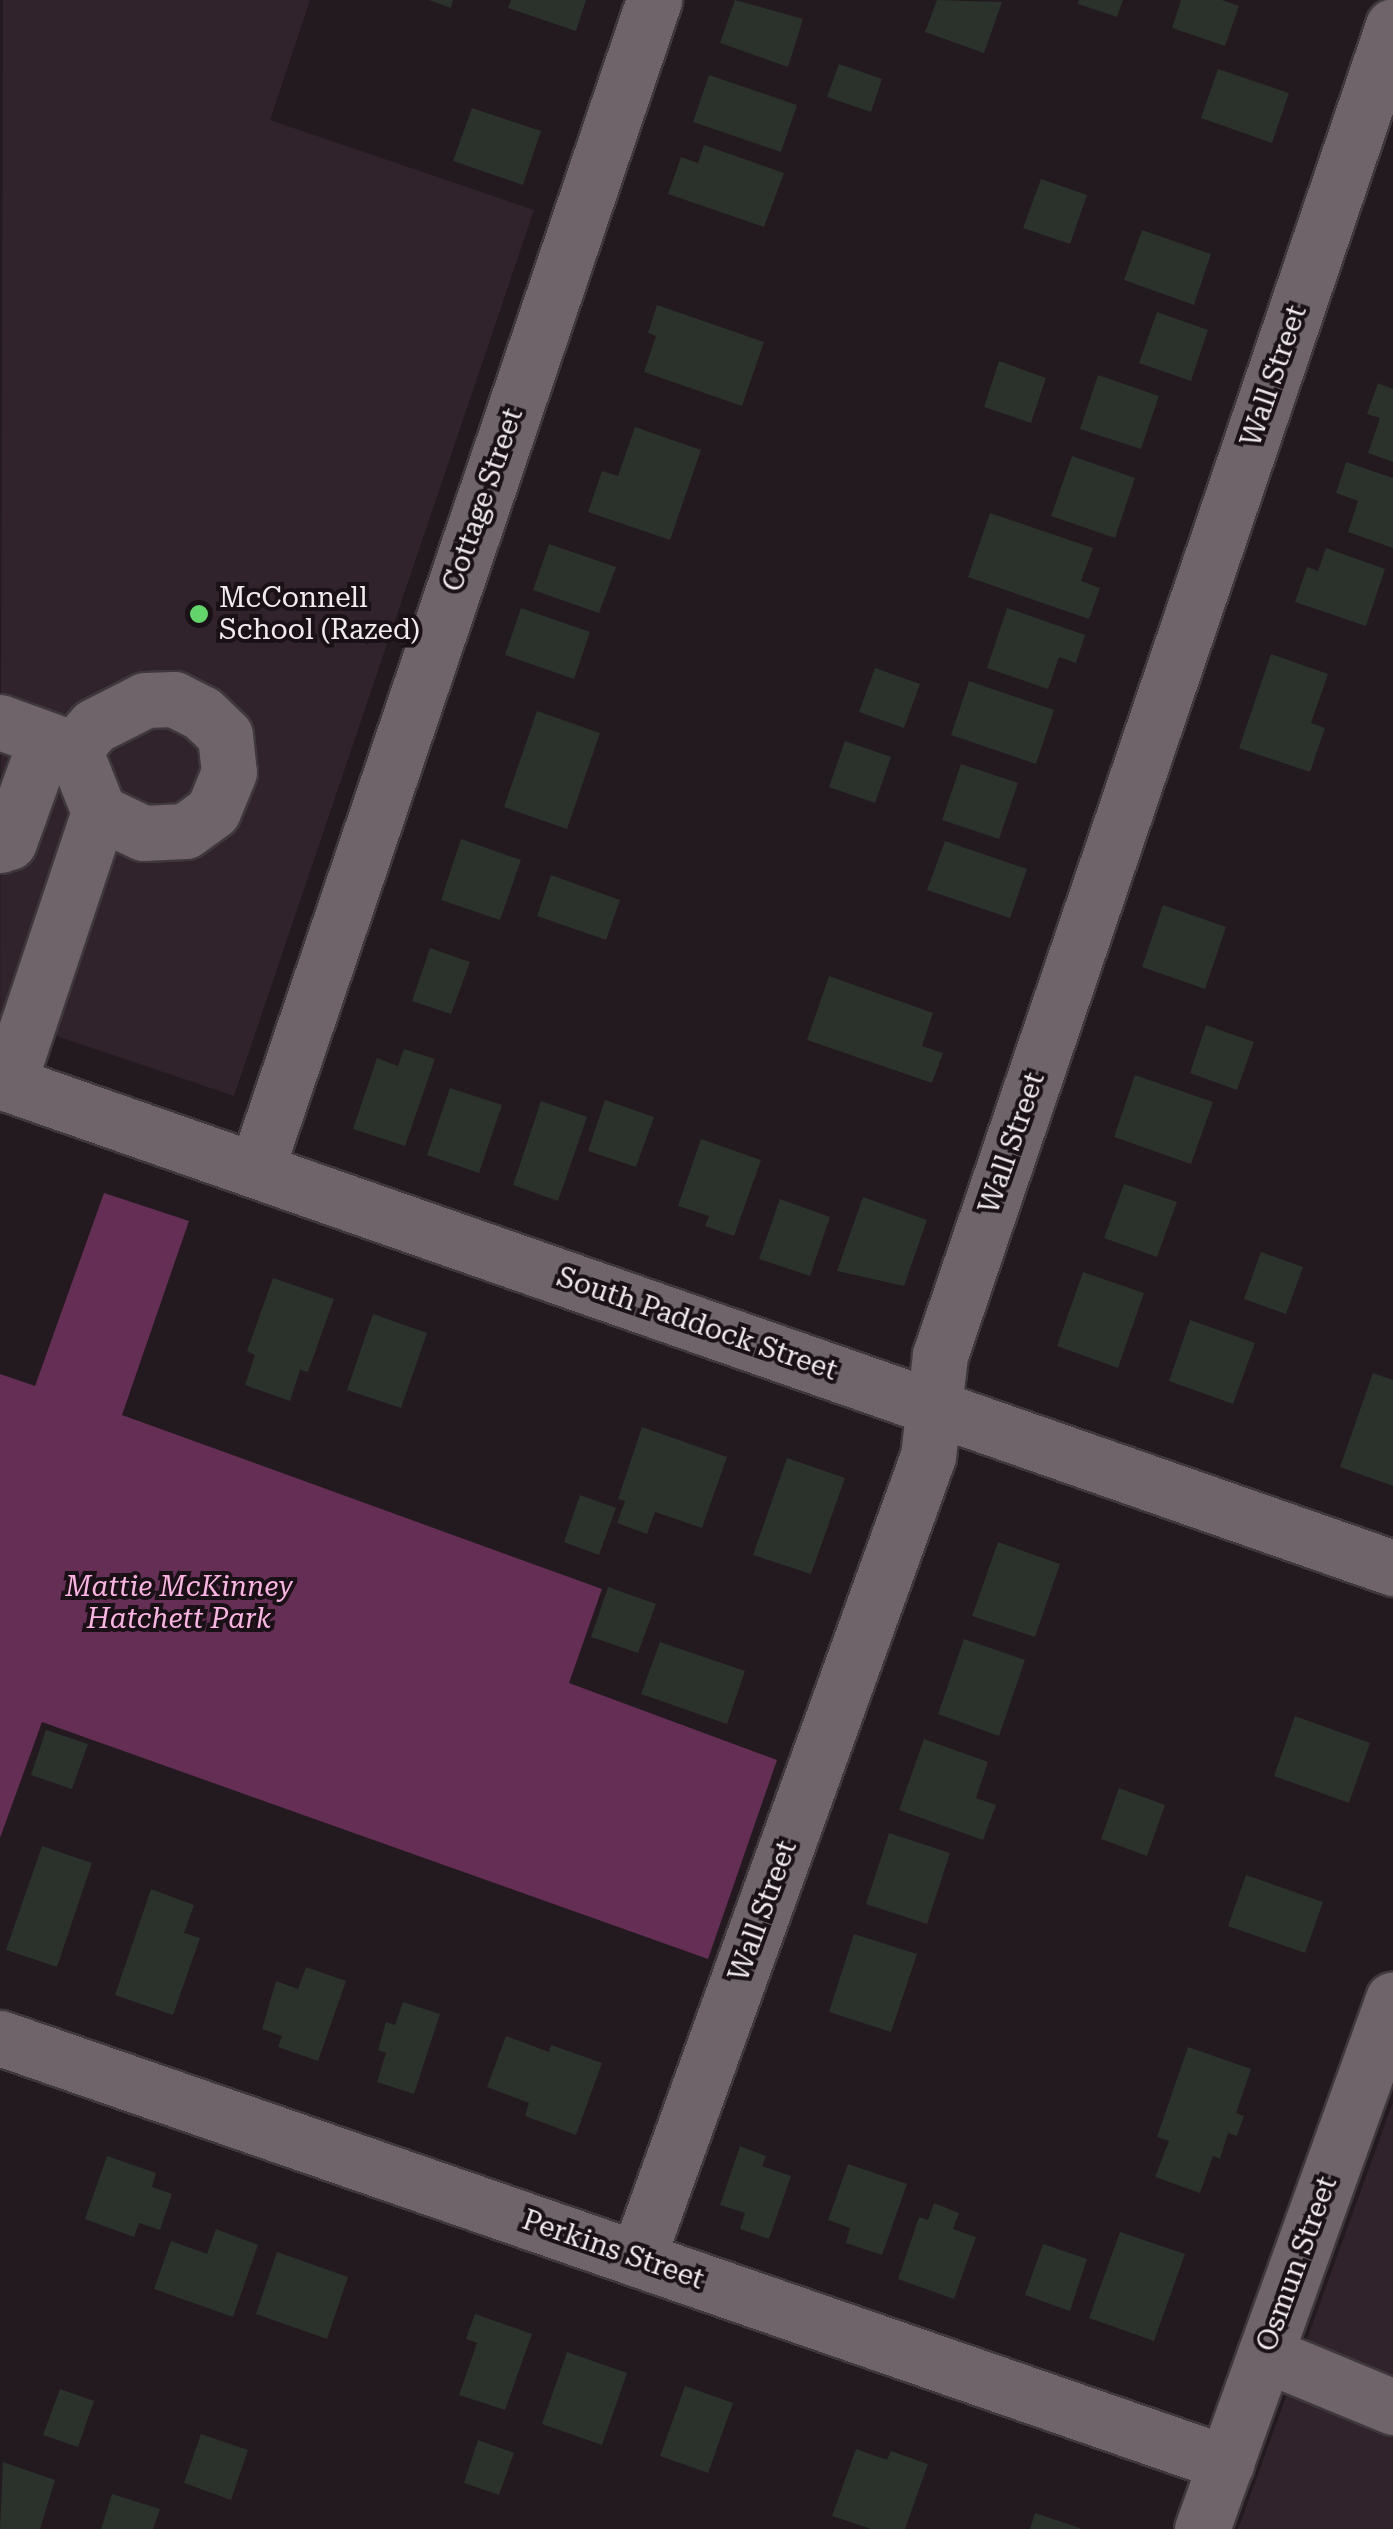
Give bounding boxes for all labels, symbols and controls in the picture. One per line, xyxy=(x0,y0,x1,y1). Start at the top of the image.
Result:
street label: Wall Street xyxy=(1234,301,1314,451)
street label: Cottage Street xyxy=(436,404,530,596)
place label: McConnell School (Razed) xyxy=(219,581,420,647)
marker: McConnell School (Razed) xyxy=(188,603,210,625)
street label: Wall Street xyxy=(972,1068,1052,1218)
street label: South Paddock Street xyxy=(552,1260,842,1388)
park label: Mattie McKinney Hatchett Park xyxy=(65,1570,293,1636)
street label: Wall Street xyxy=(722,1836,804,1986)
street label: Osmun Street xyxy=(1250,2172,1344,2356)
street label: Perkins Street xyxy=(518,2203,708,2297)

